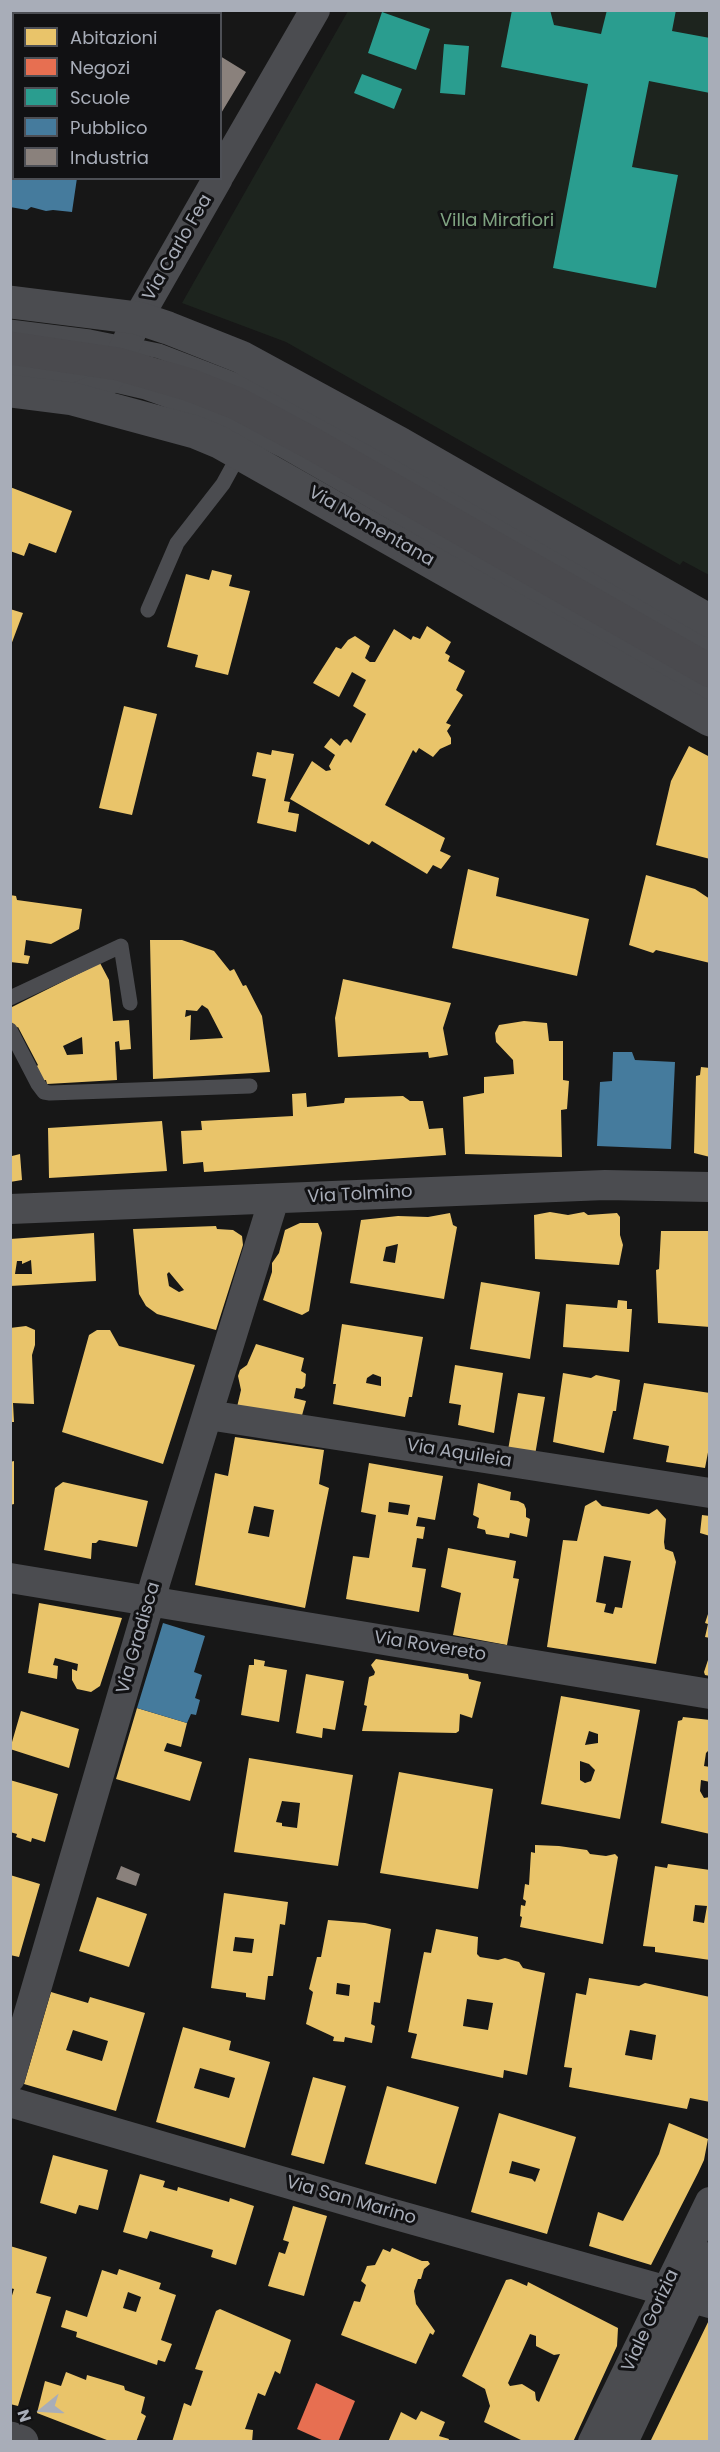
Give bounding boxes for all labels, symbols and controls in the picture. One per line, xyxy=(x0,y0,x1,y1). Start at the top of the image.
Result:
legend xyxy=(12,12,222,180)
text: Abitazioni xyxy=(70,25,158,50)
text: Negozi xyxy=(70,55,130,80)
text: Scuole xyxy=(70,85,130,110)
text: Pubblico xyxy=(70,115,148,140)
text: Industria xyxy=(70,145,149,170)
street label: Via Carlo Fea xyxy=(139,191,217,305)
park label: Villa Mirafiori xyxy=(440,210,554,232)
street label: Via Nomentana xyxy=(304,482,438,572)
street label: Via Tolmino xyxy=(307,1181,413,1209)
street label: Via Aquileia xyxy=(405,1435,513,1473)
street label: Via Gradisca xyxy=(113,1579,165,1697)
street label: Via Rovereto xyxy=(372,1627,488,1667)
street label: Via San Marino xyxy=(283,2172,419,2230)
street label: Viale Gorizia xyxy=(618,2266,684,2376)
north arrow xyxy=(12,2380,72,2440)
text: N xyxy=(12,2406,37,2425)

